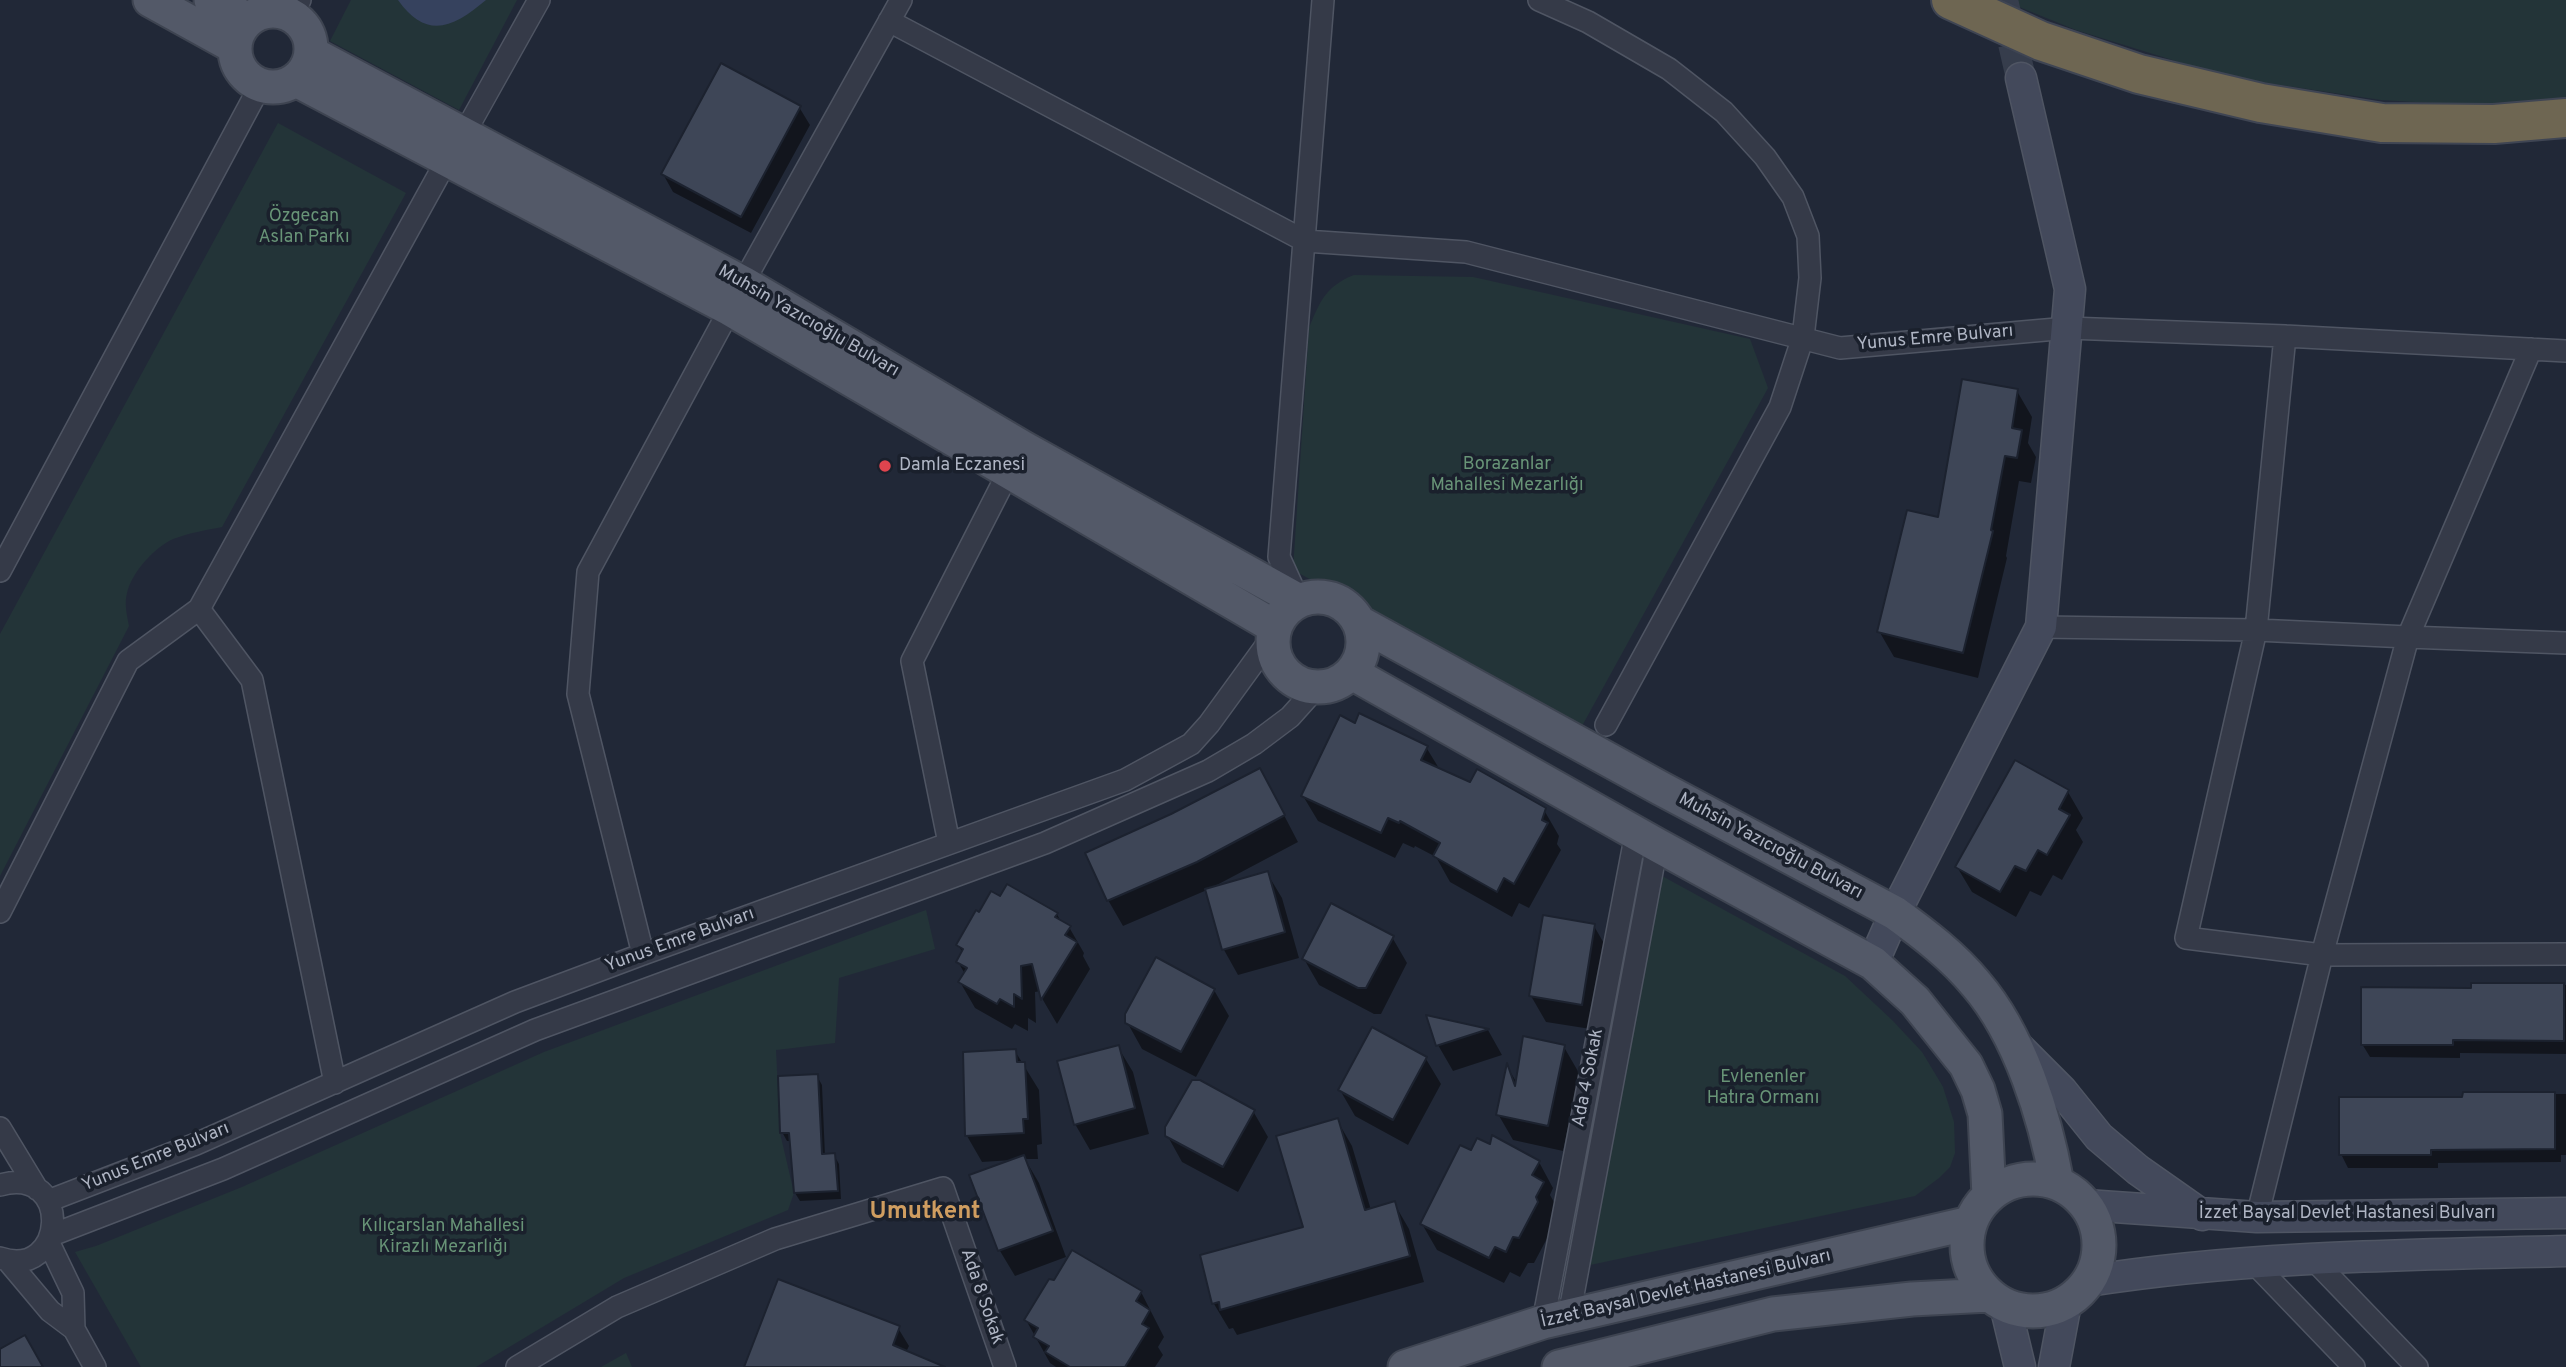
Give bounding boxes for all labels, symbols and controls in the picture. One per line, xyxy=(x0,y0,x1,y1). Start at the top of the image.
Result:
park label: Özgecan Aslan Parkı xyxy=(258,206,350,248)
street label: Muhsin Yazıcıoğlu Bulvarı xyxy=(714,261,902,383)
street label: Yunus Emre Bulvarı xyxy=(1856,321,2014,357)
park label: Borazanlar Mahallesi Mezarlığı xyxy=(1430,454,1584,496)
place label: Damla Eczanesi xyxy=(899,455,1025,477)
marker: Damla Eczanesi xyxy=(877,458,893,474)
street label: Muhsin Yazıcıoğlu Bulvarı xyxy=(1674,789,1866,905)
street label: Yunus Emre Bulvarı xyxy=(603,904,757,978)
street label: Ada 4 Sokak xyxy=(1569,1027,1609,1129)
park label: Evlenenler Hatıra Ormanı xyxy=(1707,1067,1819,1110)
street label: Yunus Emre Bulvarı xyxy=(79,1119,233,1197)
district label: Umutkent xyxy=(870,1199,980,1227)
street label: İzzet Baysal Devlet Hastanesi Bulvarı xyxy=(2199,1203,2495,1225)
park label: Kılıçarslan Mahallesi Kirazlı Mezarlığı xyxy=(361,1216,525,1258)
street label: Ada 8 Sokak xyxy=(955,1246,1007,1348)
street label: İzzet Baysal Devlet Hastanesi Bulvarı xyxy=(1539,1246,1833,1334)

